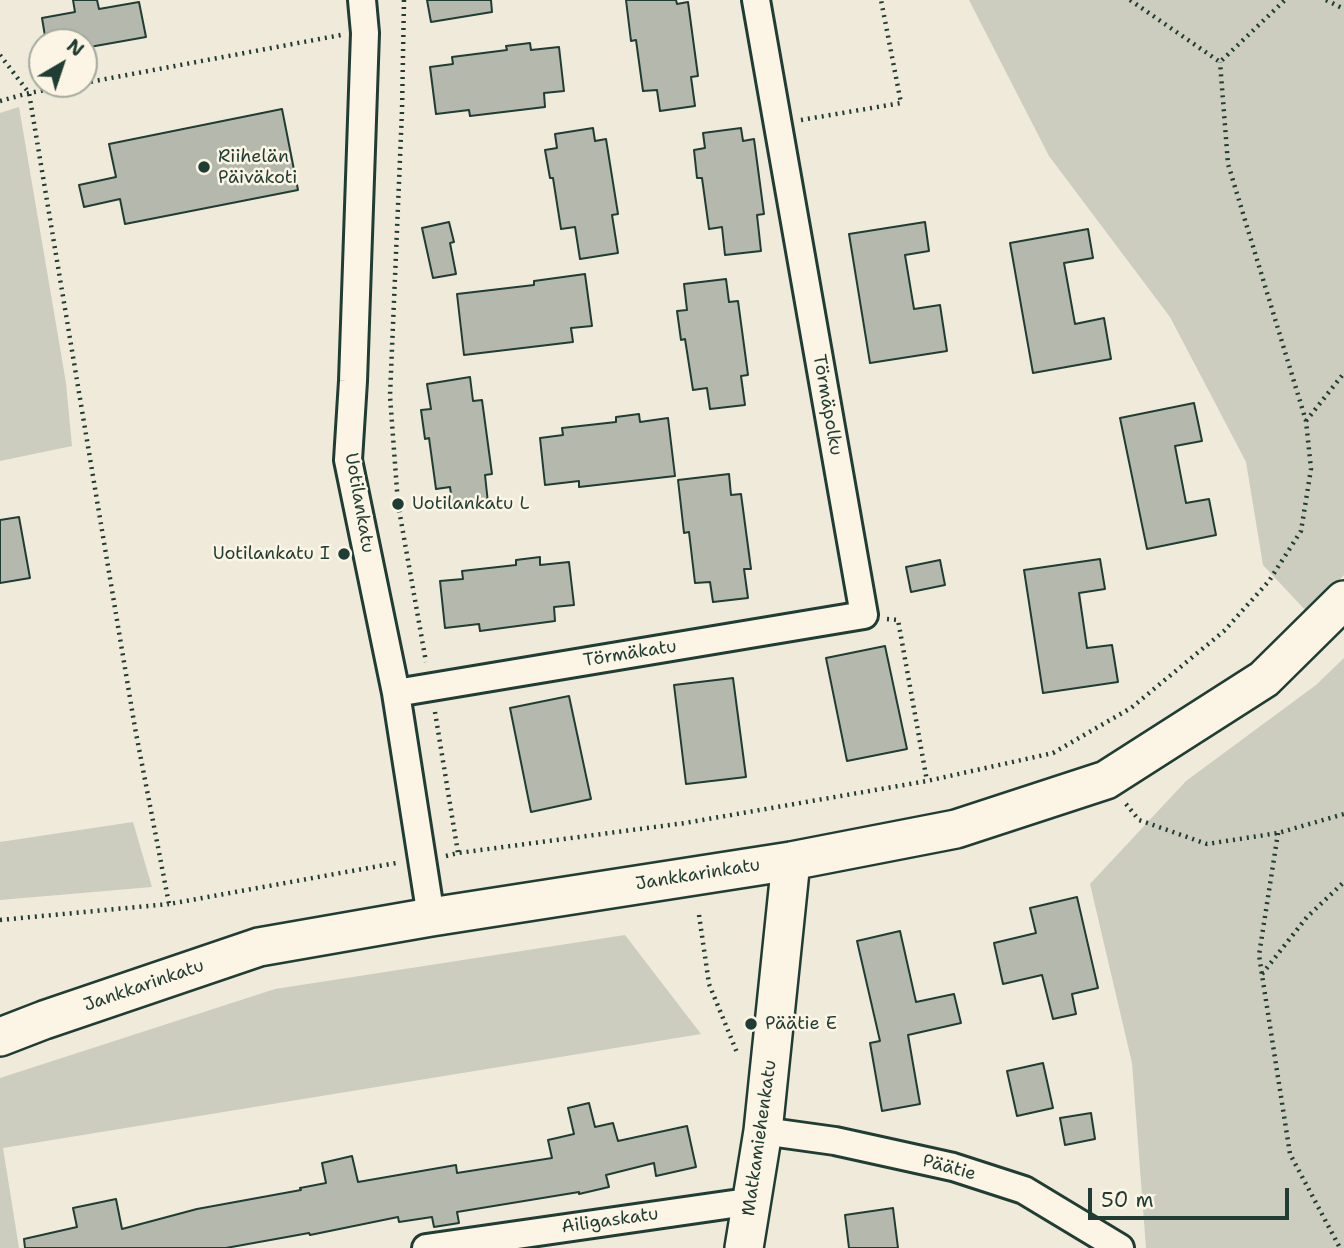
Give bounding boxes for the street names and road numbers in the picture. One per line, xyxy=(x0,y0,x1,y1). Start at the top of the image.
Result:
street label: Törmäpolku xyxy=(807,353,847,457)
street label: Uotilankatu xyxy=(340,451,378,555)
street label: Törmäkatu xyxy=(582,636,678,672)
street label: Jankkarinkatu xyxy=(634,854,762,896)
street label: Jankkarinkatu xyxy=(81,955,207,1017)
street label: Matkamiehenkatu xyxy=(738,1058,782,1218)
street label: Päätie xyxy=(920,1151,978,1185)
street label: Ailigaskatu xyxy=(560,1204,660,1238)

